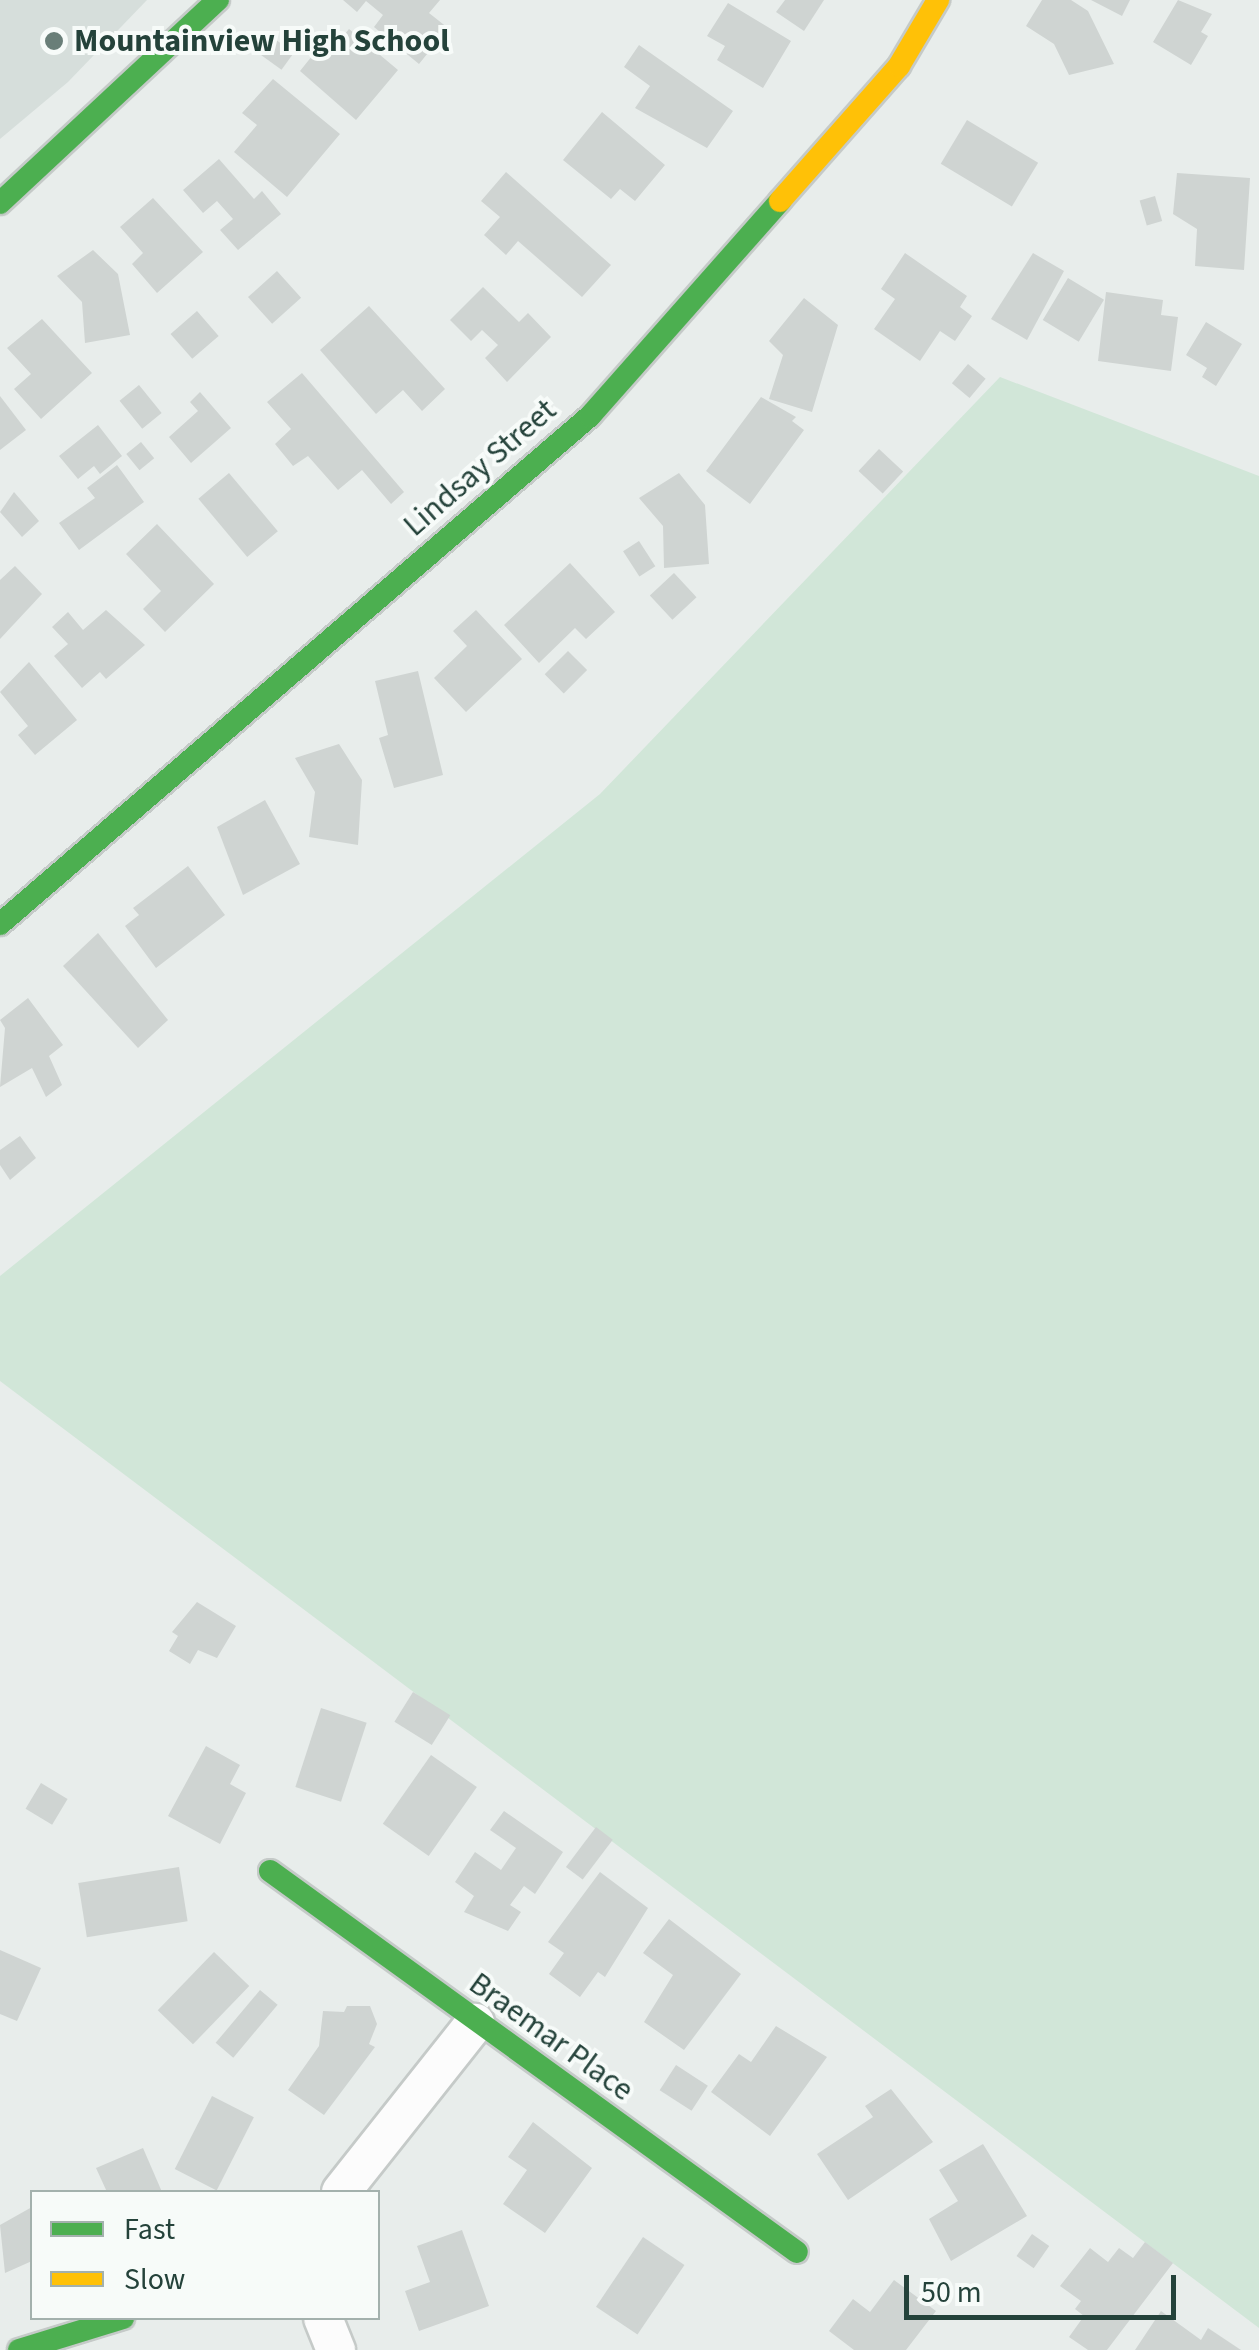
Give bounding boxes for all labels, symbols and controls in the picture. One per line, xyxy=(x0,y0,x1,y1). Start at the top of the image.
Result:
place label: Mountainview High School xyxy=(74,22,449,60)
marker: Mountainview High School xyxy=(43,30,65,52)
street label: Lindsay Street xyxy=(396,391,564,545)
street label: Braemar Place xyxy=(461,1965,641,2109)
legend xyxy=(30,2190,380,2320)
text: Fast xyxy=(124,2208,175,2251)
scale bar xyxy=(909,2255,1182,2317)
text: Slow xyxy=(124,2258,185,2301)
text: 50 m xyxy=(921,2271,982,2314)

